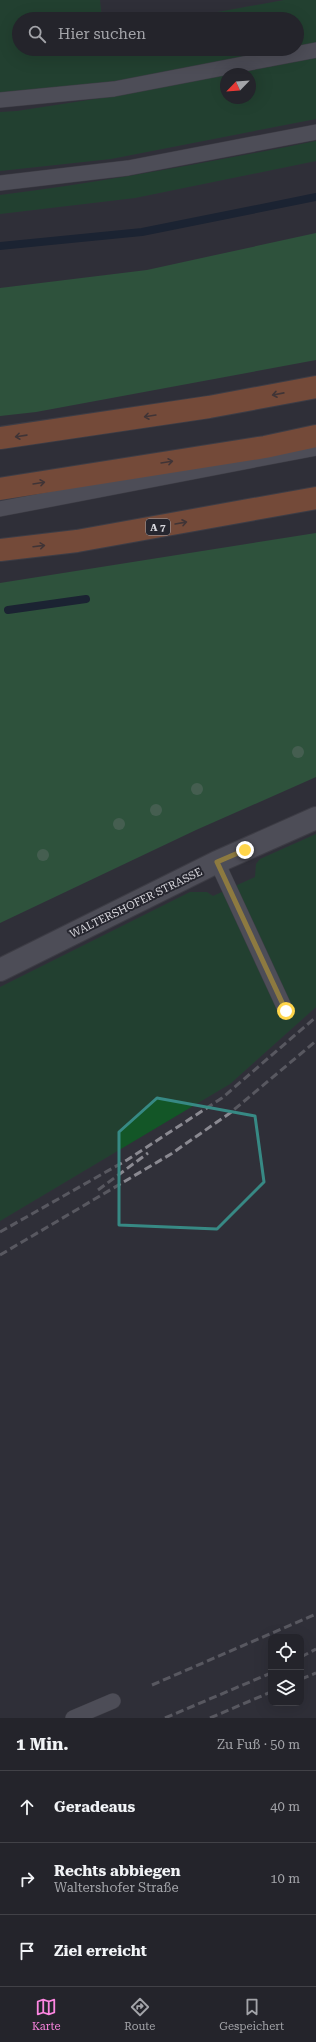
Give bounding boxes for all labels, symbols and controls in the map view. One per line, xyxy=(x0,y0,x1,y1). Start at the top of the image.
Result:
search box xyxy=(12,12,304,56)
icon: search xyxy=(26,23,48,45)
text: Hier suchen xyxy=(58,25,146,43)
north arrow xyxy=(220,68,256,104)
one-way arrow xyxy=(272,390,285,398)
one-way arrow xyxy=(143,412,156,420)
one-way arrow xyxy=(15,432,28,440)
one-way arrow xyxy=(160,458,173,466)
one-way arrow xyxy=(32,479,45,487)
road number: A 7 xyxy=(146,519,170,535)
one-way arrow xyxy=(174,519,187,527)
one-way arrow xyxy=(32,542,45,550)
route end xyxy=(236,841,254,859)
street label: WALTERSHOFER STRASSE xyxy=(68,865,204,941)
route start xyxy=(277,1002,295,1020)
map controls xyxy=(268,1634,304,1706)
button: locate xyxy=(268,1634,304,1670)
button: layers xyxy=(268,1670,304,1706)
text: 1 Min. xyxy=(16,1734,69,1754)
text: Zu Fuß · 50 m xyxy=(217,1737,300,1752)
icon: ahead xyxy=(16,1796,38,1818)
text: Geradeaus xyxy=(54,1798,135,1816)
text: 40 m xyxy=(270,1799,300,1814)
text: Rechts abbiegen xyxy=(54,1862,181,1880)
icon: right xyxy=(16,1868,38,1890)
text: 10 m xyxy=(270,1871,300,1886)
text: Waltershofer Straße xyxy=(54,1880,179,1895)
icon: arrive xyxy=(16,1940,38,1962)
text: Ziel erreicht xyxy=(54,1942,147,1960)
tab: Karte xyxy=(32,1996,60,2033)
tab: Route xyxy=(124,1996,155,2033)
tab: Gespeichert xyxy=(219,1996,284,2033)

